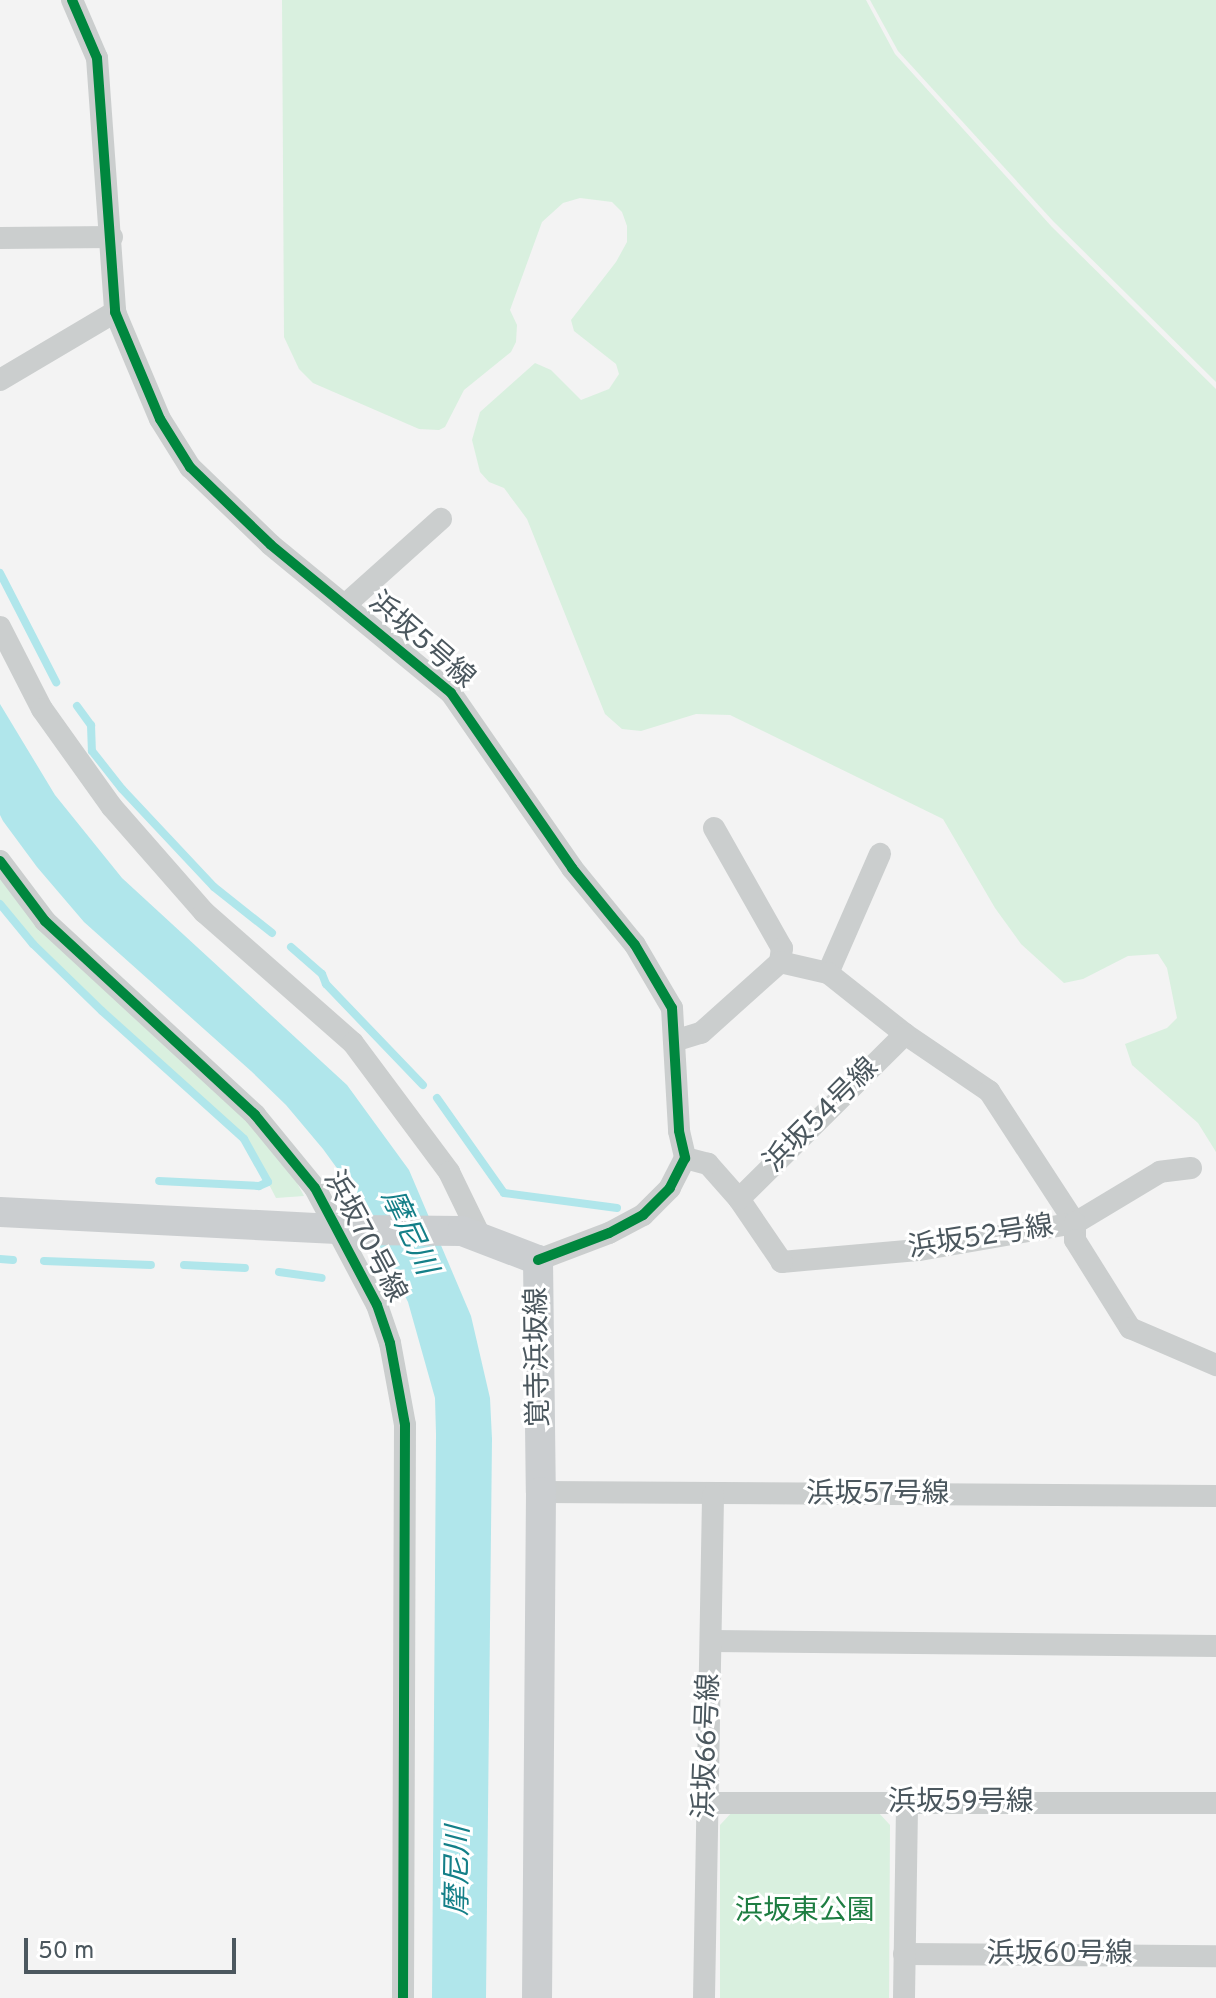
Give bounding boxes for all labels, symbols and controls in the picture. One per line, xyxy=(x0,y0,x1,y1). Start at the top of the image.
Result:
street label: 浜坂5号線 xyxy=(361,586,481,696)
street label: 浜坂54号線 xyxy=(758,1052,886,1180)
street label: 浜坂70号線 xyxy=(315,1166,413,1308)
water label: 摩尼川 xyxy=(372,1185,442,1281)
street label: 浜坂52号線 xyxy=(906,1210,1056,1266)
street label: 覚寺浜坂線 xyxy=(521,1287,557,1427)
street label: 浜坂57号線 xyxy=(806,1478,950,1512)
street label: 浜坂66号線 xyxy=(689,1673,727,1819)
street label: 浜坂59号線 xyxy=(888,1786,1034,1820)
water label: 摩尼川 xyxy=(441,1826,479,1916)
park label: 浜坂東公園 xyxy=(735,1895,875,1929)
scale bar xyxy=(28,1922,240,1972)
text: 50 m xyxy=(38,1937,94,1967)
street label: 浜坂60号線 xyxy=(987,1938,1133,1972)

